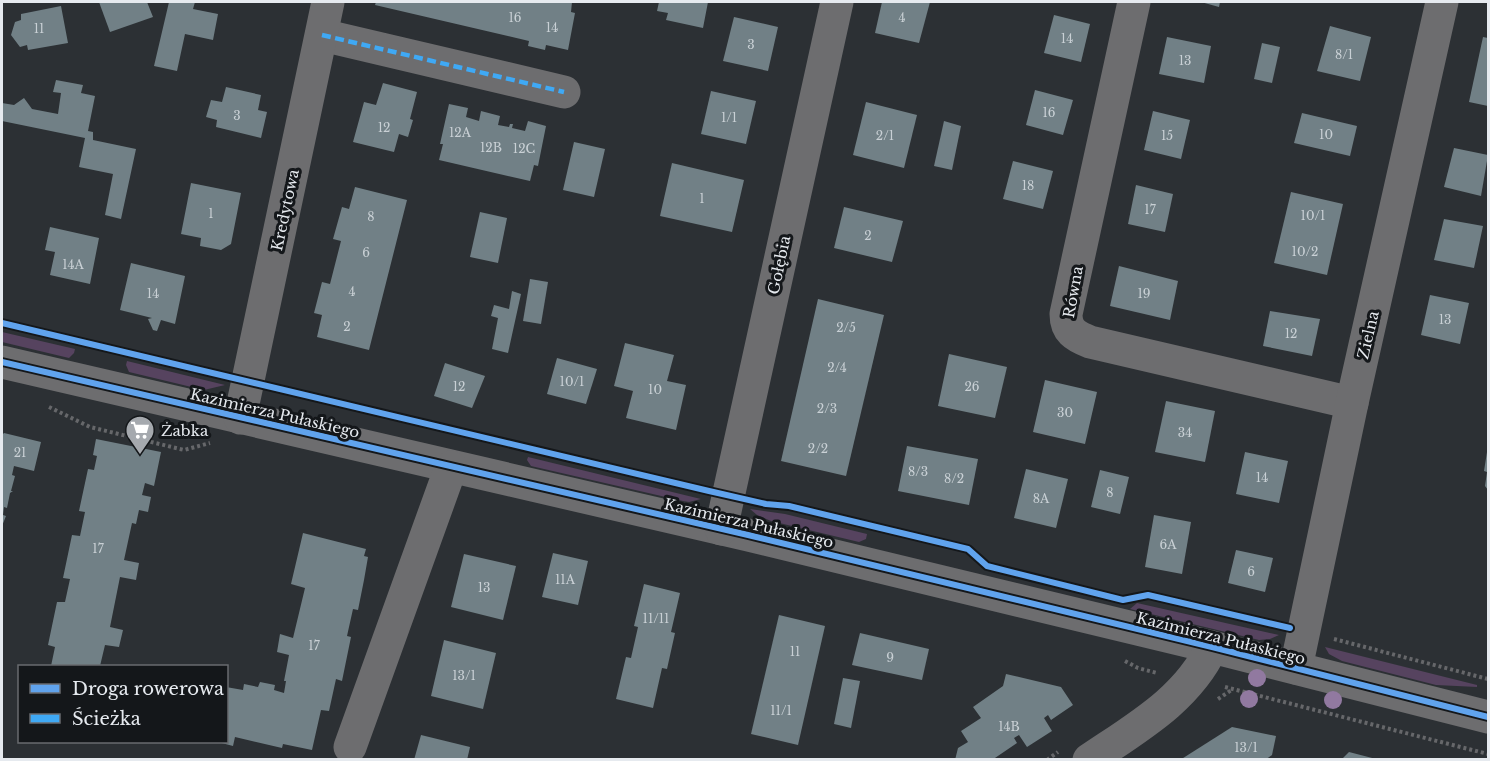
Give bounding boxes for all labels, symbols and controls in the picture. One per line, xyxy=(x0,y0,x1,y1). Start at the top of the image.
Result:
house number: 16 xyxy=(508,10,522,25)
house number: 4 xyxy=(898,10,906,25)
house number: 14 xyxy=(546,20,558,35)
house number: 11 xyxy=(34,21,44,36)
house number: 14 xyxy=(1061,31,1073,46)
house number: 3 xyxy=(747,37,755,52)
house number: 8/1 xyxy=(1335,47,1353,62)
house number: 13 xyxy=(1179,53,1191,68)
house number: 16 xyxy=(1042,105,1056,120)
house number: 3 xyxy=(233,108,241,123)
house number: 1/1 xyxy=(721,110,737,125)
house number: 12 xyxy=(378,120,390,135)
house number: 12A xyxy=(449,125,472,140)
house number: 10 xyxy=(1319,127,1333,142)
house number: 2/1 xyxy=(876,128,894,143)
house number: 15 xyxy=(1161,128,1173,143)
house number: 12B xyxy=(480,140,502,155)
house number: 12C xyxy=(513,141,535,156)
street label: Kredytowa xyxy=(267,167,303,253)
house number: 18 xyxy=(1022,178,1034,193)
house number: 1 xyxy=(699,191,705,206)
house number: 17 xyxy=(1144,202,1157,217)
house number: 1 xyxy=(208,206,214,221)
house number: 10/1 xyxy=(1301,208,1325,223)
house number: 8 xyxy=(367,209,375,224)
house number: 2 xyxy=(864,228,872,243)
street label: Gołębia xyxy=(764,233,795,296)
house number: 10/2 xyxy=(1292,244,1318,259)
house number: 6 xyxy=(362,245,370,260)
house number: 14A xyxy=(62,257,85,272)
street label: Równa xyxy=(1059,264,1087,320)
house number: 4 xyxy=(348,284,356,299)
house number: 14 xyxy=(147,286,159,301)
house number: 19 xyxy=(1137,286,1151,301)
street label: Zielna xyxy=(1353,308,1383,361)
house number: 13 xyxy=(1439,312,1451,327)
house number: 2 xyxy=(343,319,351,334)
house number: 2/5 xyxy=(836,320,856,335)
house number: 12 xyxy=(1285,326,1297,341)
house number: 2/4 xyxy=(827,360,847,375)
house number: 10/1 xyxy=(560,374,584,389)
house number: 12 xyxy=(453,379,465,394)
house number: 26 xyxy=(964,379,980,394)
house number: 10 xyxy=(648,382,662,397)
street label: Kazimierza Pułaskiego xyxy=(188,384,362,442)
house number: 2/3 xyxy=(817,401,837,416)
house number: 30 xyxy=(1057,405,1073,420)
supermarket icon: Żabka xyxy=(124,414,156,456)
place label: Żabka xyxy=(161,421,209,440)
house number: 34 xyxy=(1178,425,1192,440)
house number: 2/2 xyxy=(808,441,828,456)
house number: 21 xyxy=(14,445,26,460)
house number: 8/3 xyxy=(908,464,928,479)
house number: 14 xyxy=(1256,470,1268,485)
house number: 8/2 xyxy=(944,471,964,486)
house number: 8 xyxy=(1106,485,1114,500)
house number: 8A xyxy=(1033,491,1050,506)
street label: Kazimierza Pułaskiego xyxy=(662,494,836,552)
house number: 6A xyxy=(1160,537,1177,552)
house number: 17 xyxy=(92,541,105,556)
house number: 6 xyxy=(1247,564,1255,579)
house number: 11A xyxy=(555,572,576,587)
house number: 13 xyxy=(478,580,490,595)
street label: Kazimierza Pułaskiego xyxy=(1135,608,1308,668)
house number: 11/11 xyxy=(643,611,669,626)
house number: 17 xyxy=(308,638,321,653)
house number: 11 xyxy=(790,644,800,659)
house number: 9 xyxy=(886,650,894,665)
legend xyxy=(18,665,228,743)
house number: 13/1 xyxy=(452,668,476,683)
text: Droga rowerowa xyxy=(72,678,224,700)
house number: 11/1 xyxy=(770,703,792,718)
text: Ścieżka xyxy=(72,707,141,730)
house number: 14B xyxy=(998,719,1020,734)
house number: 13/1 xyxy=(1234,740,1258,755)

